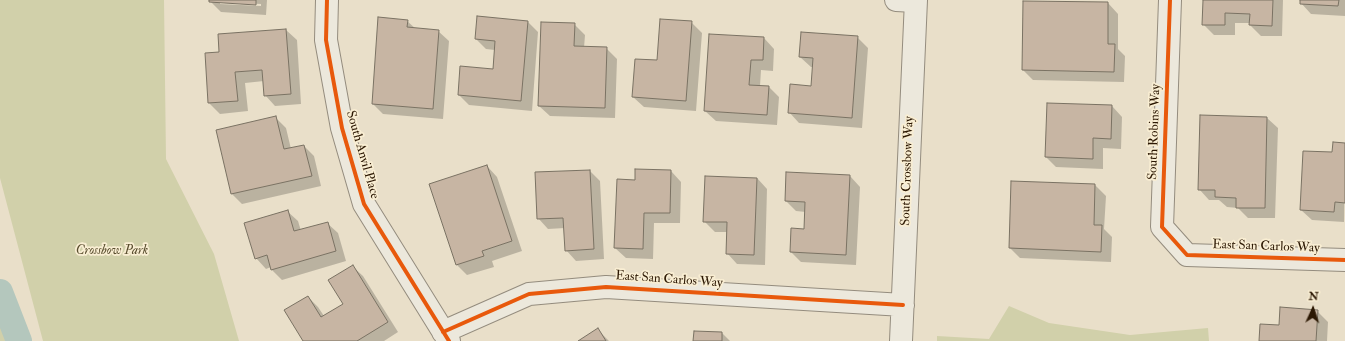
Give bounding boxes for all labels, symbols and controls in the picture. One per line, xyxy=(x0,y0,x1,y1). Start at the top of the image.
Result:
street label: South Robins Way xyxy=(1146,84,1164,180)
street label: South Anvil Place xyxy=(342,109,382,201)
street label: South Crossbow Way xyxy=(898,116,918,226)
street label: East San Carlos Way xyxy=(1212,237,1320,257)
park label: Crossbow Park xyxy=(76,243,148,259)
street label: East San Carlos Way xyxy=(615,268,723,292)
north arrow xyxy=(1293,289,1333,329)
text: N xyxy=(1308,290,1319,303)

